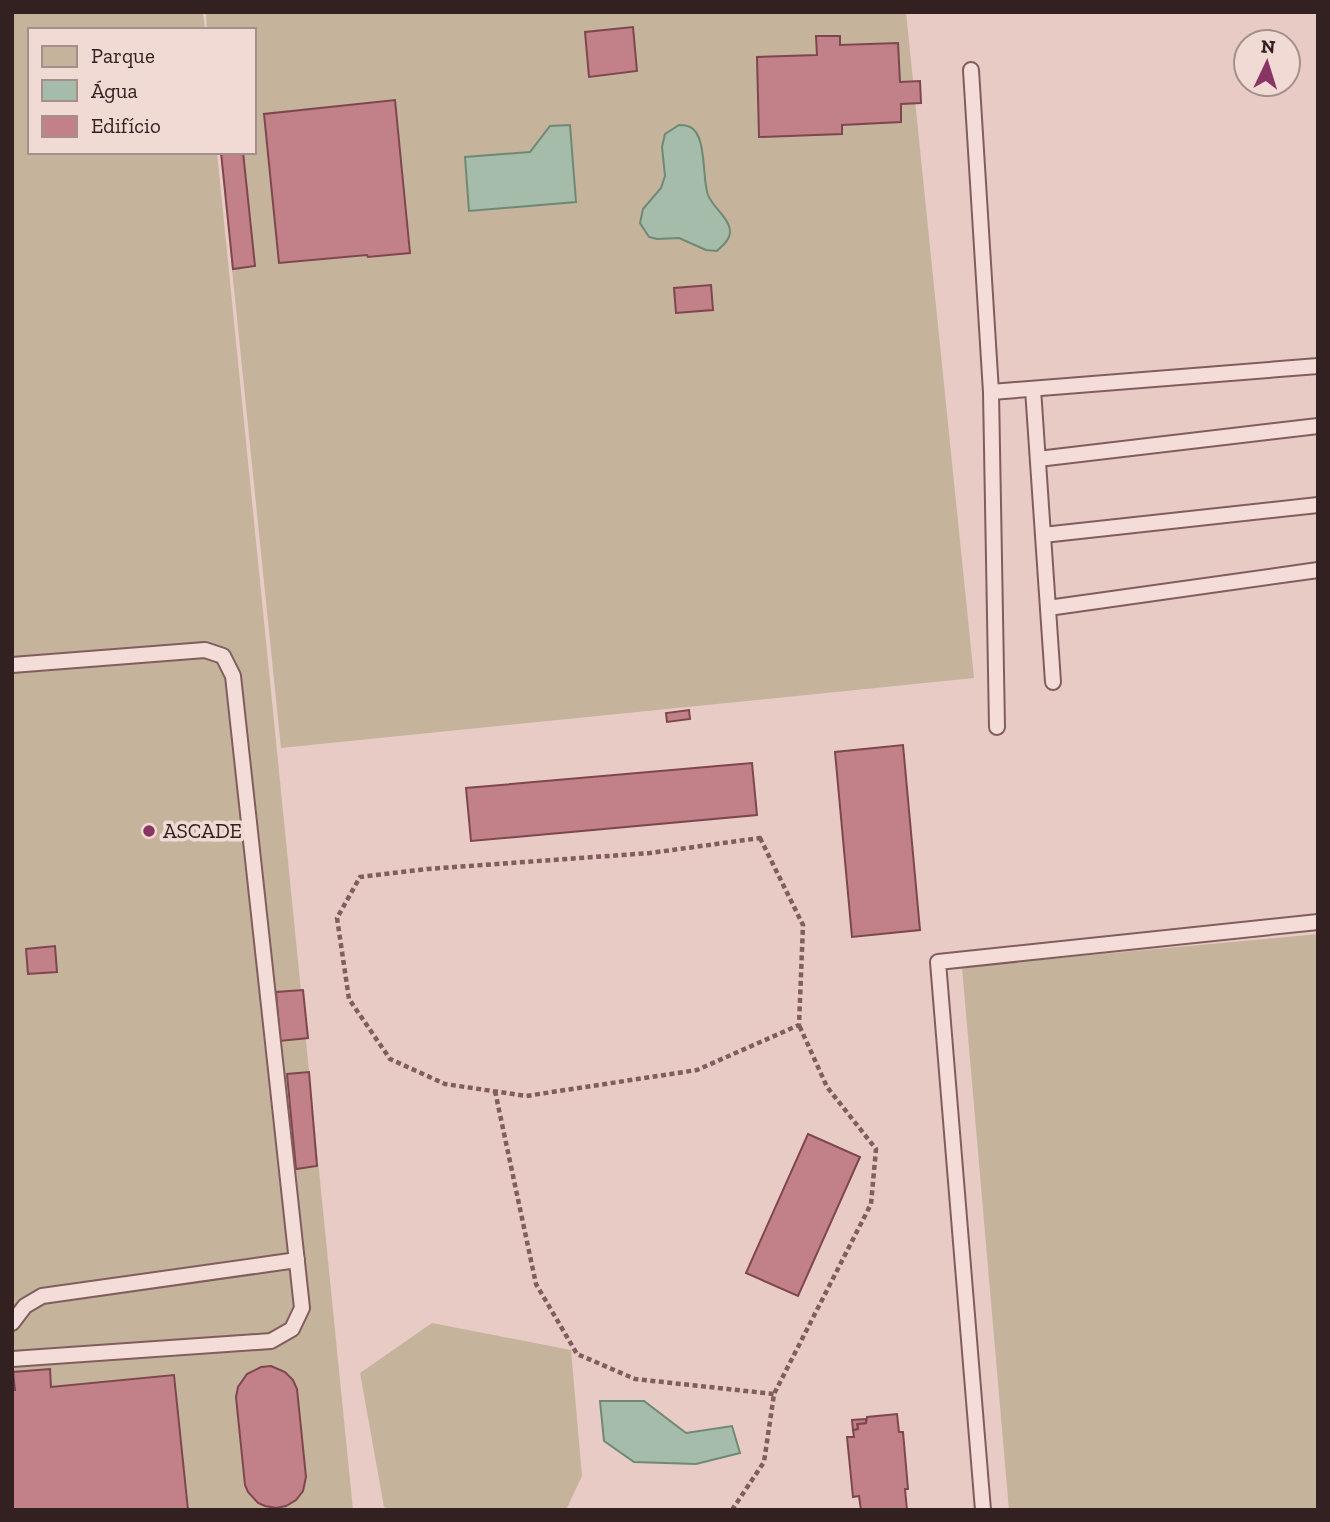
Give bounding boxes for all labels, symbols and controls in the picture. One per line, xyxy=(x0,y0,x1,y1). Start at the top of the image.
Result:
legend xyxy=(28,28,256,154)
north arrow xyxy=(1232,28,1302,98)
text: N xyxy=(1260,35,1276,59)
text: Parque xyxy=(91,43,155,68)
text: Água xyxy=(91,78,138,103)
text: Edifício xyxy=(91,113,161,138)
place label: ASCADE xyxy=(163,818,242,843)
marker: ASCADE xyxy=(141,823,157,839)

